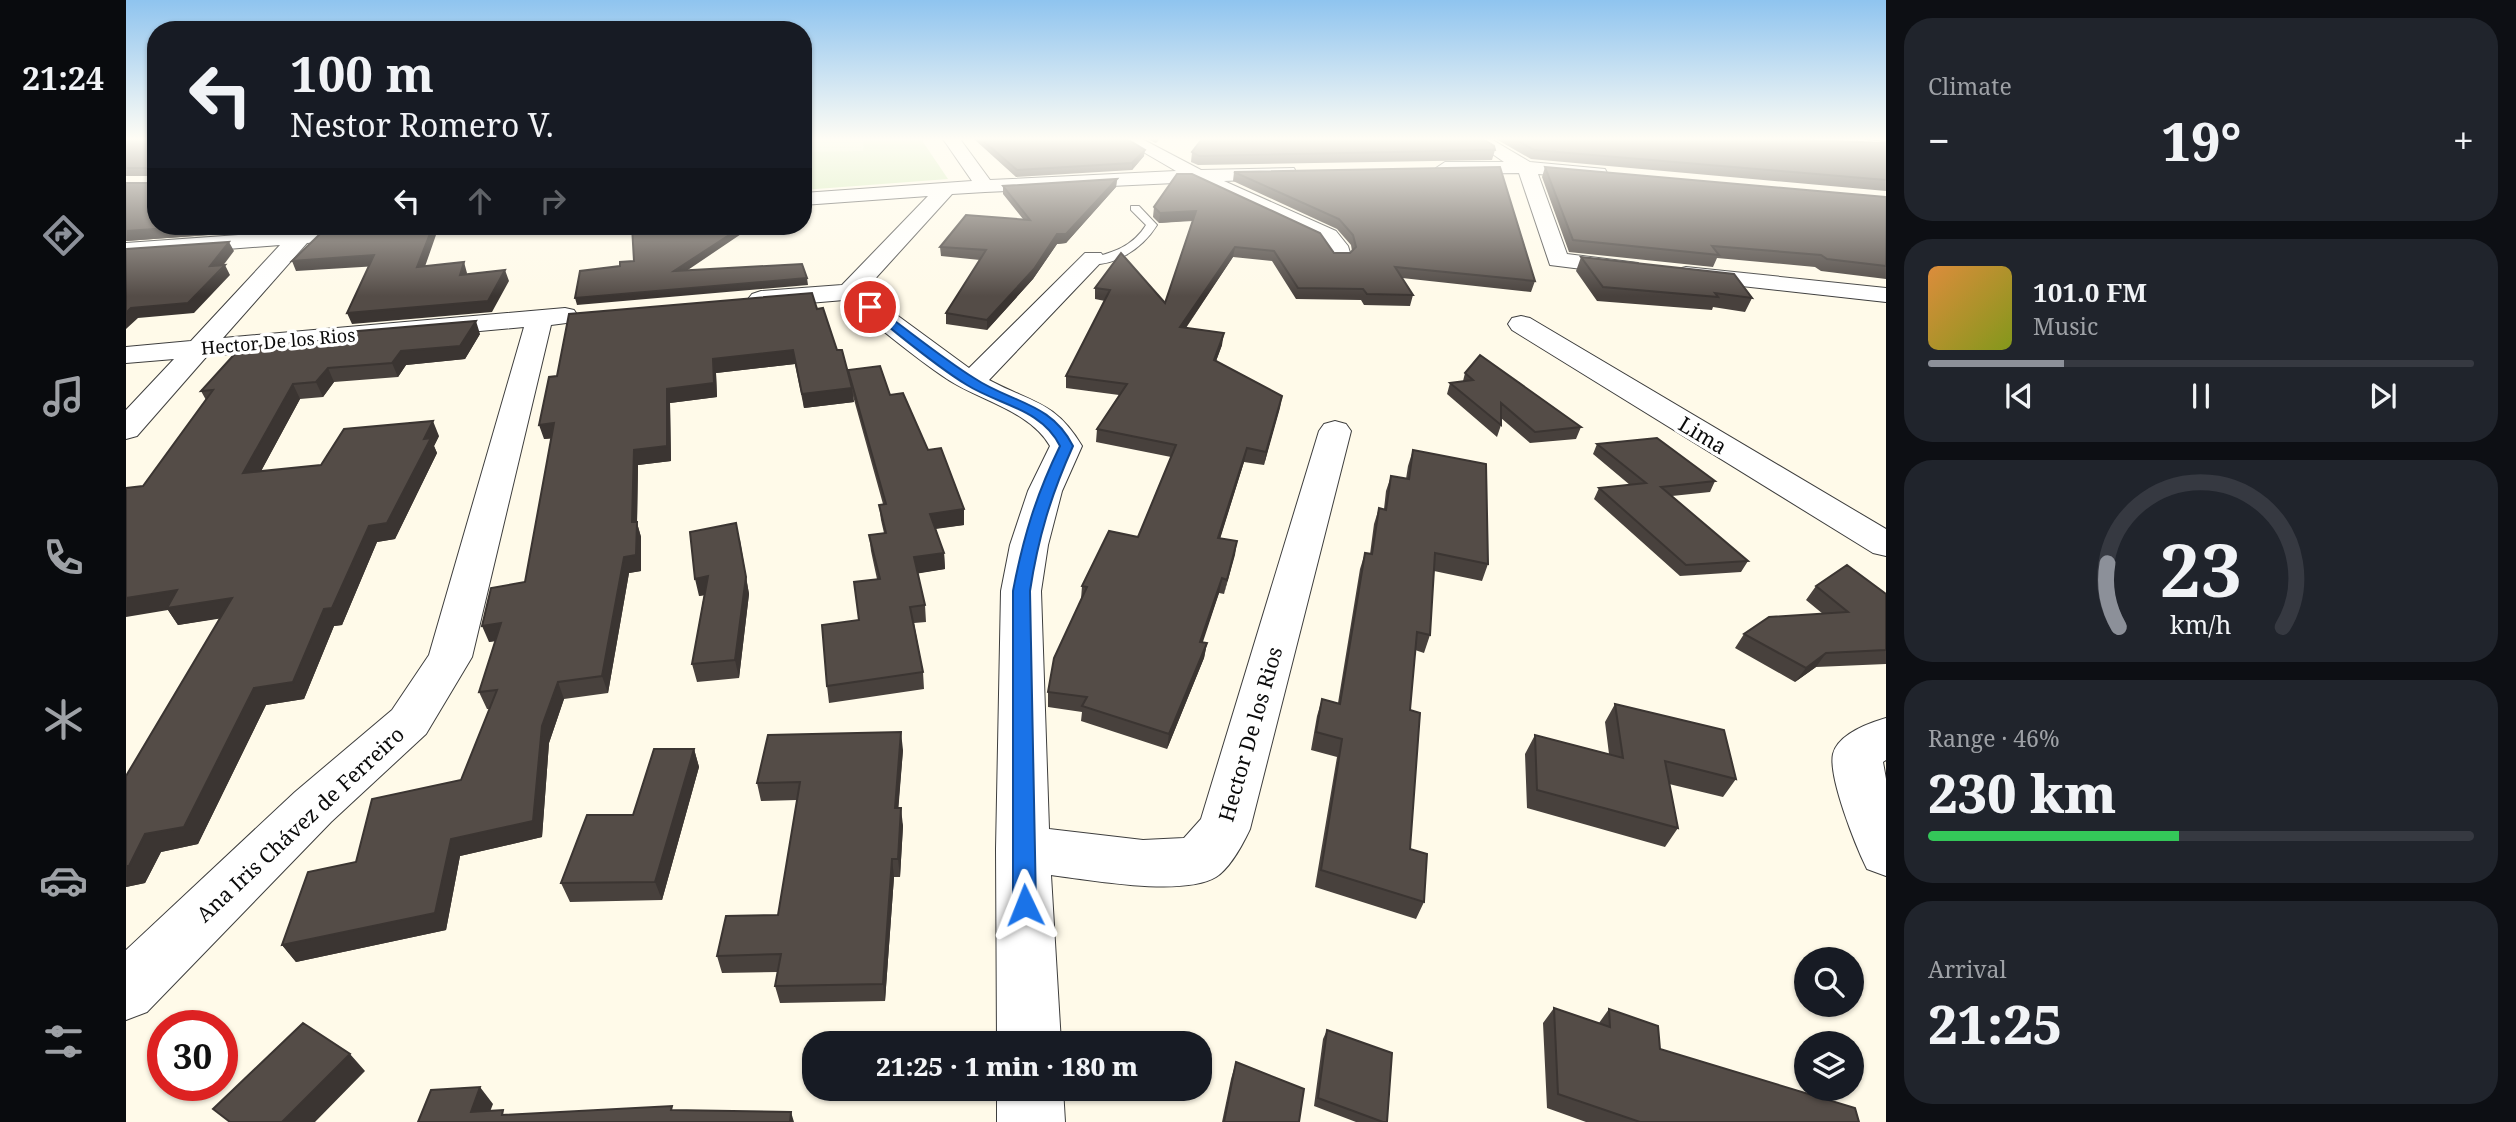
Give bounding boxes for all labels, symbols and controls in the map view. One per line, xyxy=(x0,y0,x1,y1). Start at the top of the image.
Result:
text: 100 m xyxy=(290,40,434,106)
icon: left xyxy=(175,49,266,140)
text: 21:24 xyxy=(22,56,104,99)
text: Climate xyxy=(1928,70,2012,102)
text: Nestor Romero V. xyxy=(290,103,554,146)
text: 19° xyxy=(2161,105,2241,176)
text: − xyxy=(1928,114,1950,166)
text: + xyxy=(2453,114,2474,166)
icon: left xyxy=(388,182,426,220)
icon: ahead xyxy=(461,182,499,220)
icon: right xyxy=(534,182,572,220)
icon: directions xyxy=(39,211,88,260)
text: 101.0 FM xyxy=(2033,274,2147,310)
pin xyxy=(840,277,900,337)
icon: arrive xyxy=(851,288,889,326)
text: Music xyxy=(2033,310,2098,342)
street label: Hector De los Rios xyxy=(200,322,356,360)
icon: music xyxy=(39,372,88,421)
icon: previous xyxy=(2000,377,2038,415)
icon: pause xyxy=(2182,377,2220,415)
icon: next xyxy=(2364,377,2402,415)
street label: Lima xyxy=(1674,410,1732,460)
text: 23 xyxy=(2160,519,2242,618)
icon: phone xyxy=(39,533,88,582)
text: km/h xyxy=(2170,607,2232,641)
street label: Hector De los Rios xyxy=(1212,643,1288,825)
icon: climate xyxy=(39,695,88,744)
street label: Ana Iris Chávez de Ferreiro xyxy=(190,720,410,928)
text: Range · 46% xyxy=(1928,722,2060,754)
text: 230 km xyxy=(1928,757,2116,828)
icon: car xyxy=(39,856,88,905)
position arrow xyxy=(988,868,1062,942)
map controls xyxy=(1794,947,1864,1101)
button: search xyxy=(1794,947,1864,1017)
text: Arrival xyxy=(1928,953,2007,985)
text: 21:25 xyxy=(1928,988,2062,1059)
speed limit sign: 30 xyxy=(147,1010,238,1101)
icon: filters xyxy=(39,1017,88,1066)
button: layers xyxy=(1794,1031,1864,1101)
text: 21:25 · 1 min · 180 m xyxy=(876,1048,1138,1084)

